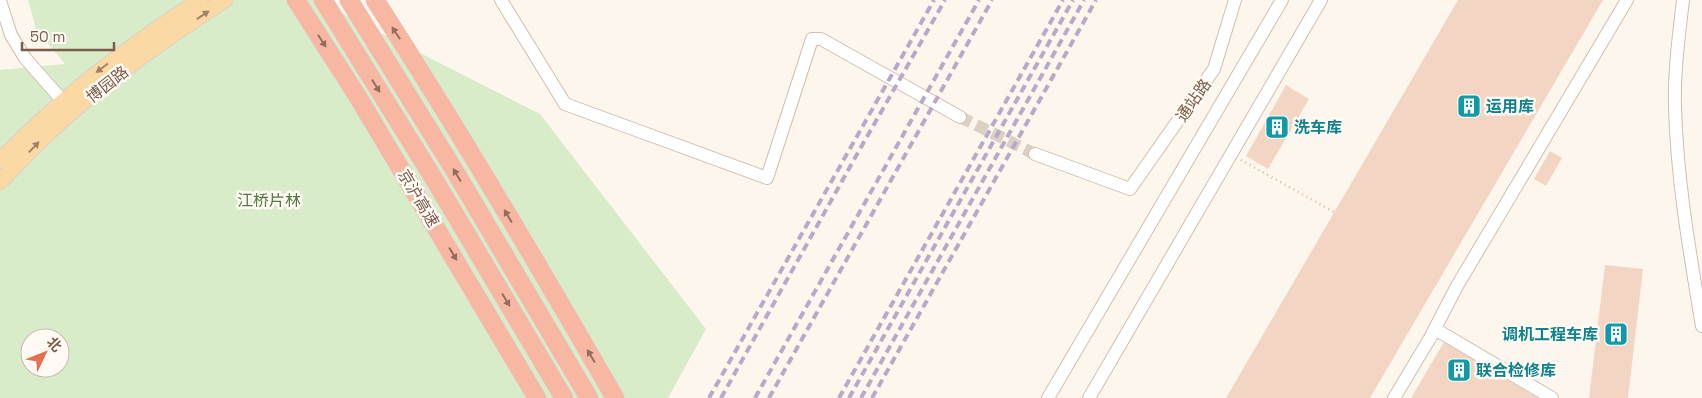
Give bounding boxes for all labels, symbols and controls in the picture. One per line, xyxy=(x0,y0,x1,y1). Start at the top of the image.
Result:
one-way arrow xyxy=(196,10,210,20)
scale bar xyxy=(22,20,115,52)
one-way arrow xyxy=(391,26,401,39)
text: 50 m xyxy=(30,27,65,46)
one-way arrow xyxy=(317,34,327,48)
street label: 博园路 xyxy=(82,61,133,107)
one-way arrow xyxy=(96,63,109,74)
street label: 通站路 xyxy=(1171,75,1216,126)
one-way arrow xyxy=(372,79,381,93)
building icon: 运用库 xyxy=(1456,93,1482,119)
place label: 运用库 xyxy=(1486,96,1534,117)
building icon: 洗车库 xyxy=(1264,114,1290,140)
place label: 洗车库 xyxy=(1294,117,1342,138)
one-way arrow xyxy=(28,142,40,154)
street label: 京沪高速 xyxy=(393,165,444,231)
one-way arrow xyxy=(453,168,462,182)
park label: 江桥片林 xyxy=(237,190,301,211)
one-way arrow xyxy=(504,209,513,222)
one-way arrow xyxy=(448,248,457,261)
one-way arrow xyxy=(501,293,510,306)
building icon: 调机工程车库 xyxy=(1603,321,1629,347)
place label: 调机工程车库 xyxy=(1502,324,1598,345)
north arrow xyxy=(20,328,70,378)
text: 北 xyxy=(43,333,66,355)
one-way arrow xyxy=(586,349,595,362)
building icon: 联合检修库 xyxy=(1446,357,1472,383)
place label: 联合检修库 xyxy=(1476,360,1556,381)

